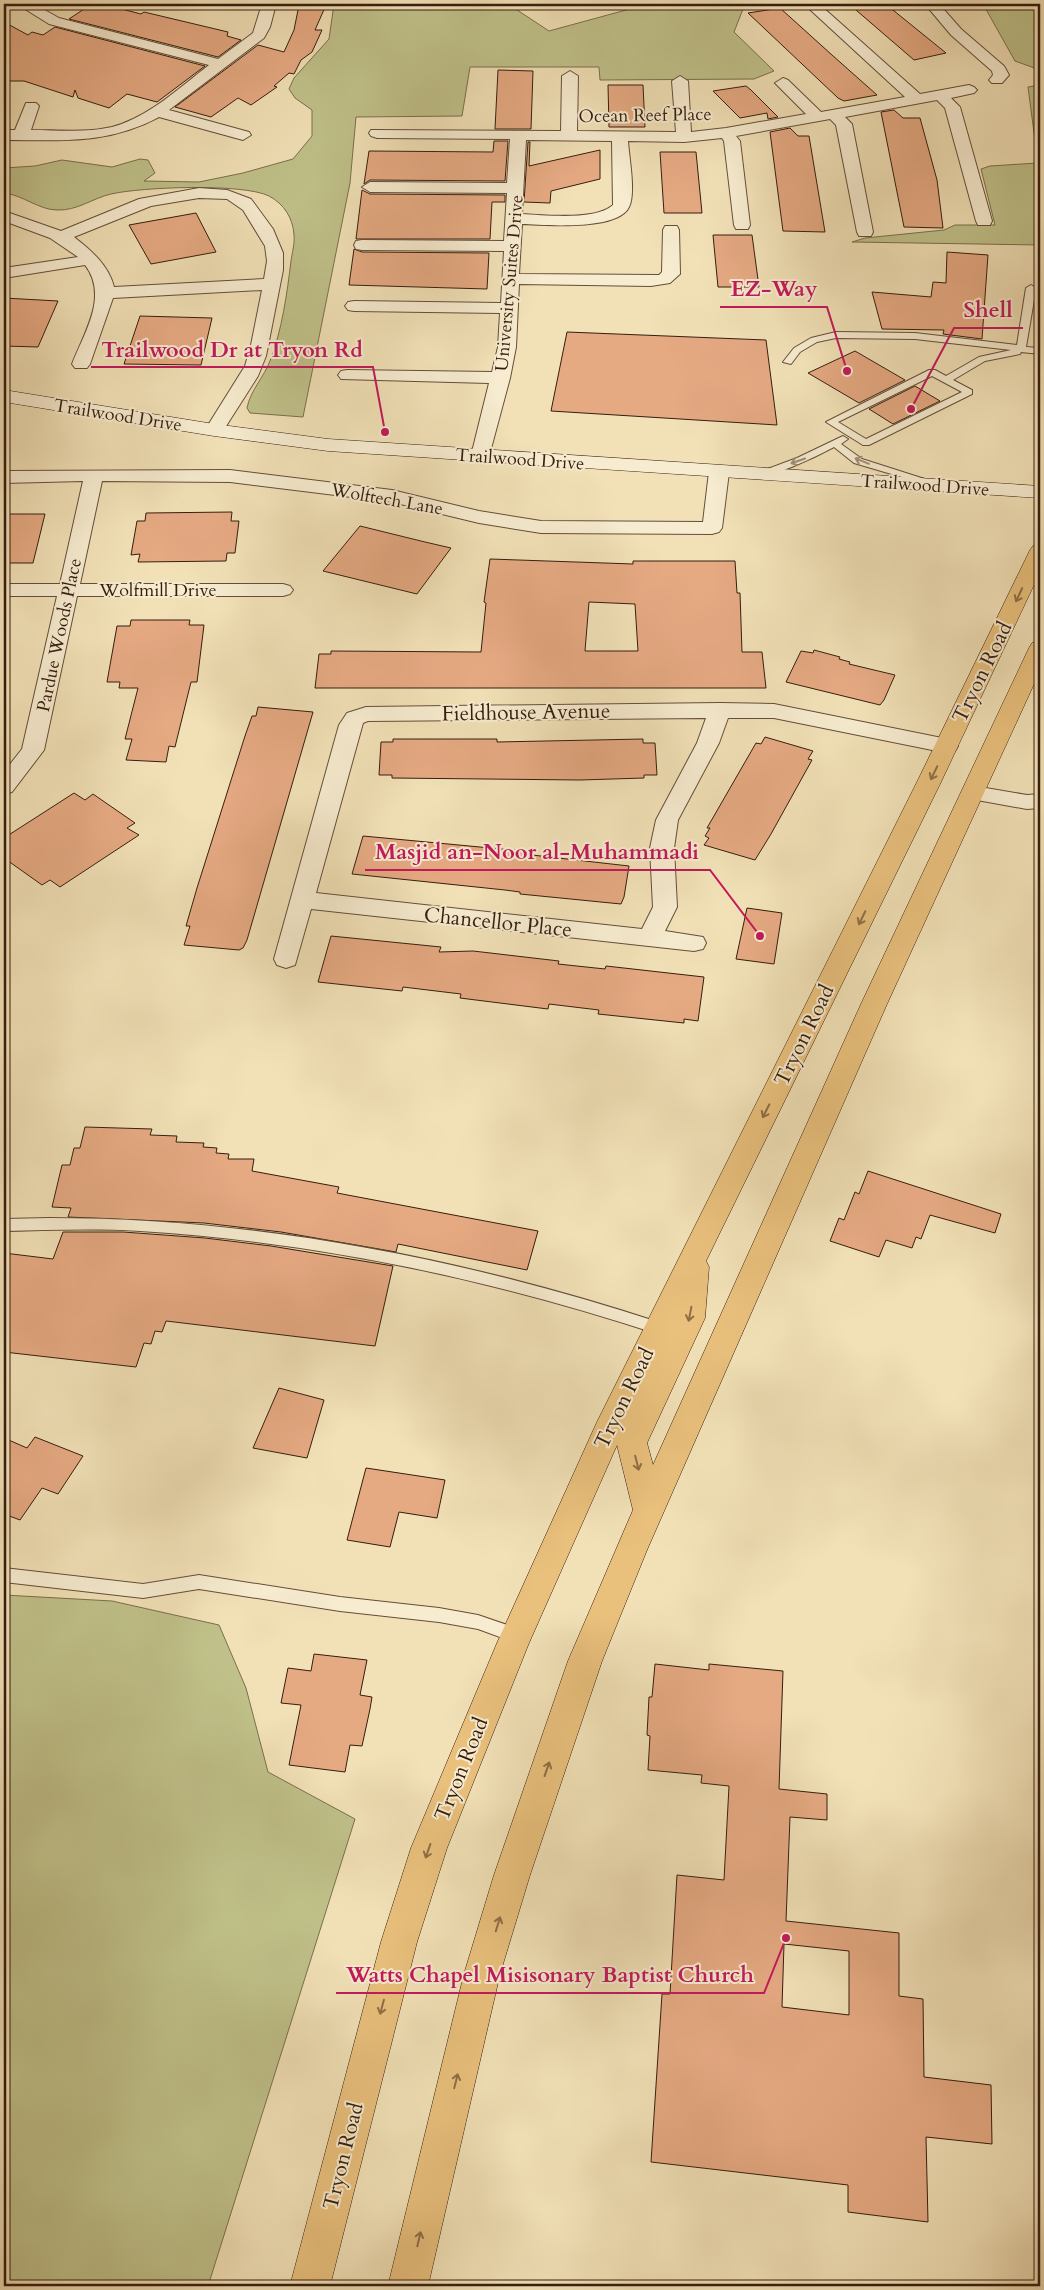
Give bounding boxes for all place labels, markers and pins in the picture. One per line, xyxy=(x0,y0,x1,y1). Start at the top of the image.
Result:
callout: EZ-Way xyxy=(720,270,827,307)
callout: Shell xyxy=(954,291,1023,328)
callout: Trailwood Dr at Tryon Rd xyxy=(91,330,373,367)
callout: Masjid an-Noor al-Muhammadi xyxy=(365,833,710,870)
callout: Watts Chapel Misisonary Baptist Church xyxy=(336,1956,764,1993)

